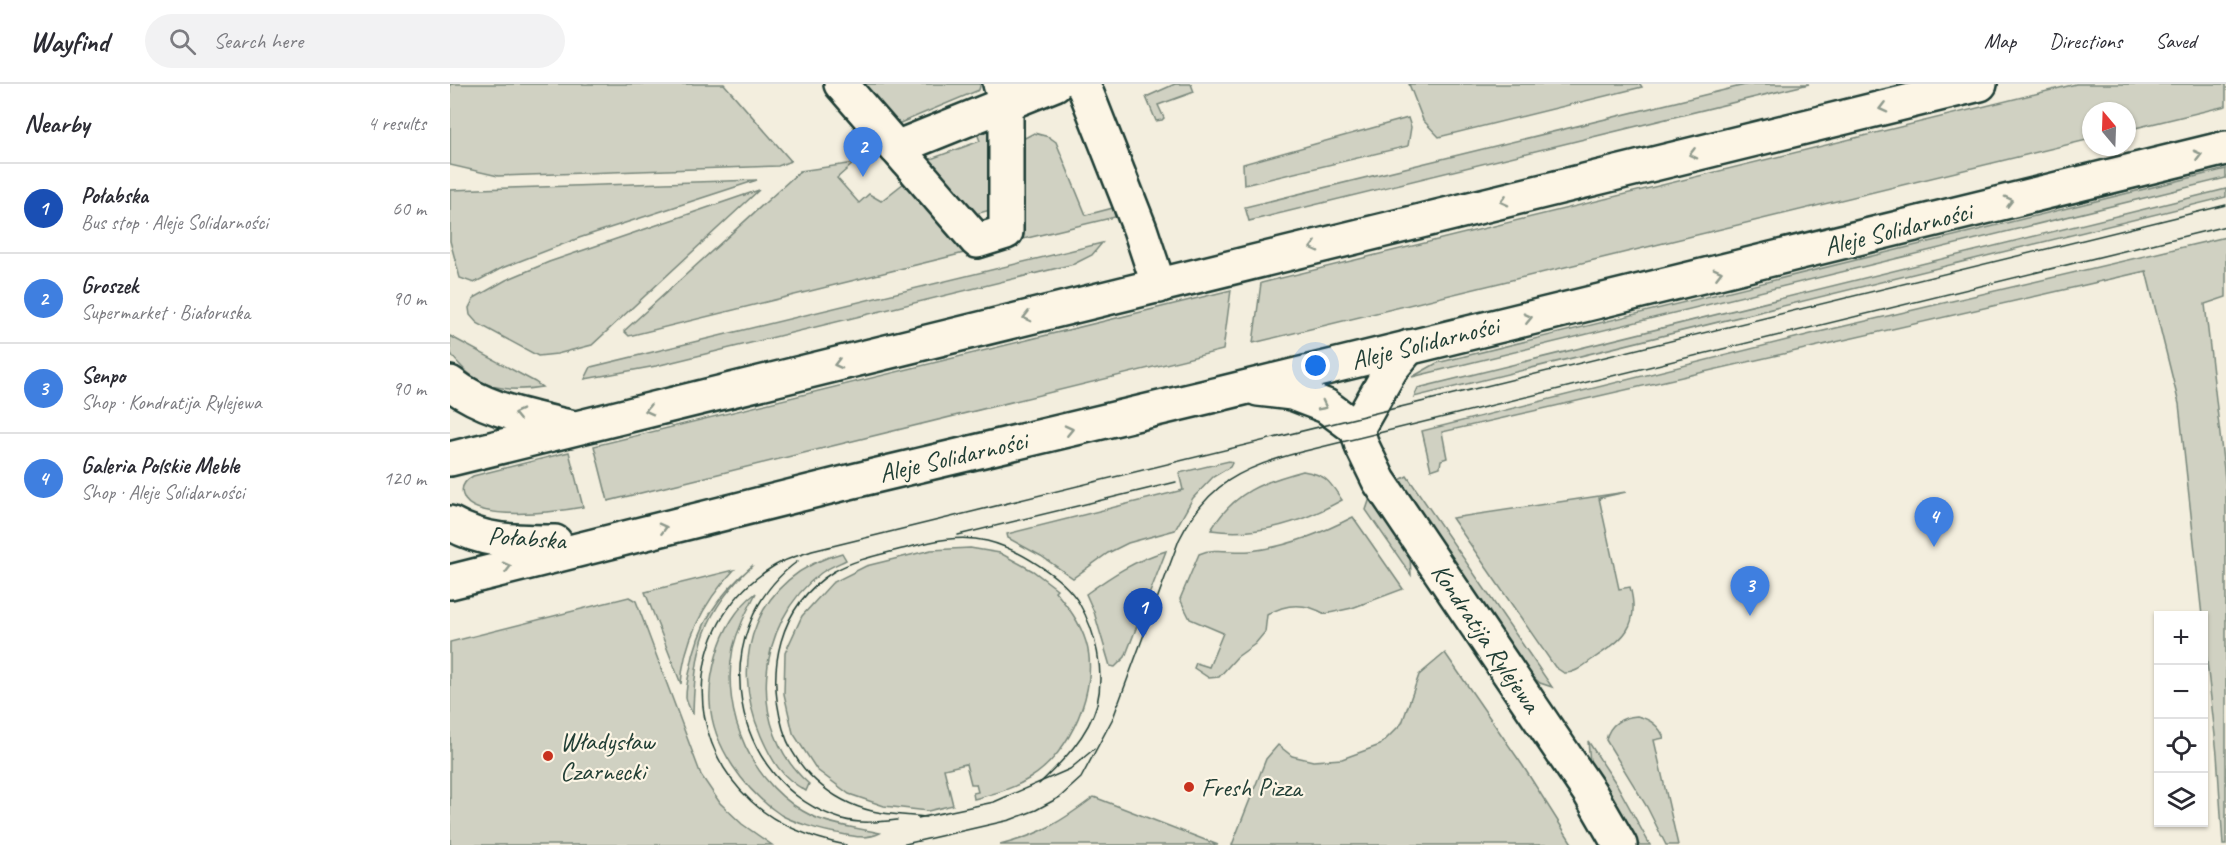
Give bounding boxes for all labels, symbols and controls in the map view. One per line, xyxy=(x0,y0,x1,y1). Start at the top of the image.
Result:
search box xyxy=(145,14,565,68)
text: Wayfind xyxy=(30,24,109,59)
icon: search xyxy=(166,25,199,58)
text: Search here xyxy=(214,27,303,55)
text: Map xyxy=(1984,28,2016,54)
text: Directions xyxy=(2049,28,2122,54)
text: Saved xyxy=(2155,28,2196,54)
one-way arrow xyxy=(1878,100,1888,113)
north arrow xyxy=(2082,102,2136,156)
text: Nearby xyxy=(24,107,89,140)
text: 4 results xyxy=(367,111,426,136)
pin: 2 xyxy=(844,128,882,177)
one-way arrow xyxy=(1688,147,1698,160)
one-way arrow xyxy=(2193,149,2203,162)
text: Połabska xyxy=(81,182,148,210)
one-way arrow xyxy=(1499,193,1509,206)
street label: Aleje Solidarności xyxy=(1821,194,1978,263)
text: 1 xyxy=(39,196,48,221)
text: 60 m xyxy=(392,196,426,221)
one-way arrow xyxy=(2004,196,2014,209)
text: Bus stop · Aleje Solidarności xyxy=(81,210,268,235)
one-way arrow xyxy=(1310,239,1320,252)
one-way arrow xyxy=(1713,267,1723,280)
text: Groszek xyxy=(81,272,138,300)
text: 2 xyxy=(39,286,48,311)
text: 90 m xyxy=(392,286,426,311)
text: Supermarket · Białoruska xyxy=(81,300,250,325)
street label: Aleje Solidarności xyxy=(1348,308,1505,377)
one-way arrow xyxy=(1023,310,1033,323)
one-way arrow xyxy=(1523,313,1533,326)
your location xyxy=(1301,351,1330,380)
one-way arrow xyxy=(833,356,843,369)
text: Senpo xyxy=(81,362,125,390)
text: 3 xyxy=(39,376,48,401)
text: 90 m xyxy=(392,376,426,401)
text: Shop · Kondratija Rylejewa xyxy=(81,390,261,415)
one-way arrow xyxy=(1317,399,1328,410)
one-way arrow xyxy=(644,403,654,416)
one-way arrow xyxy=(513,409,523,422)
street label: Aleje Solidarności xyxy=(876,423,1033,490)
one-way arrow xyxy=(1064,424,1074,437)
text: Galeria Polskie Meble xyxy=(81,452,239,480)
text: 4 xyxy=(39,466,48,491)
text: 120 m xyxy=(383,466,426,491)
text: Shop · Aleje Solidarności xyxy=(81,480,244,505)
pin: 4 xyxy=(1914,498,1954,547)
street label: Połabska xyxy=(487,519,569,557)
one-way arrow xyxy=(657,523,668,535)
street label: Kondratija Rylejewa xyxy=(1424,557,1549,720)
one-way arrow xyxy=(502,562,512,575)
pin: 3 xyxy=(1730,566,1770,616)
pin: 1 xyxy=(1124,588,1162,638)
map controls xyxy=(2154,611,2208,827)
button: + xyxy=(2154,611,2208,665)
button: − xyxy=(2154,665,2208,719)
button: locate xyxy=(2154,719,2208,773)
place label: Władysław Czarnecki xyxy=(560,725,657,788)
marker: Władysław Czarnecki xyxy=(541,749,555,763)
place label: Fresh Pizza xyxy=(1201,771,1304,804)
button: layers xyxy=(2154,773,2208,827)
marker: Fresh Pizza xyxy=(1182,780,1196,794)

